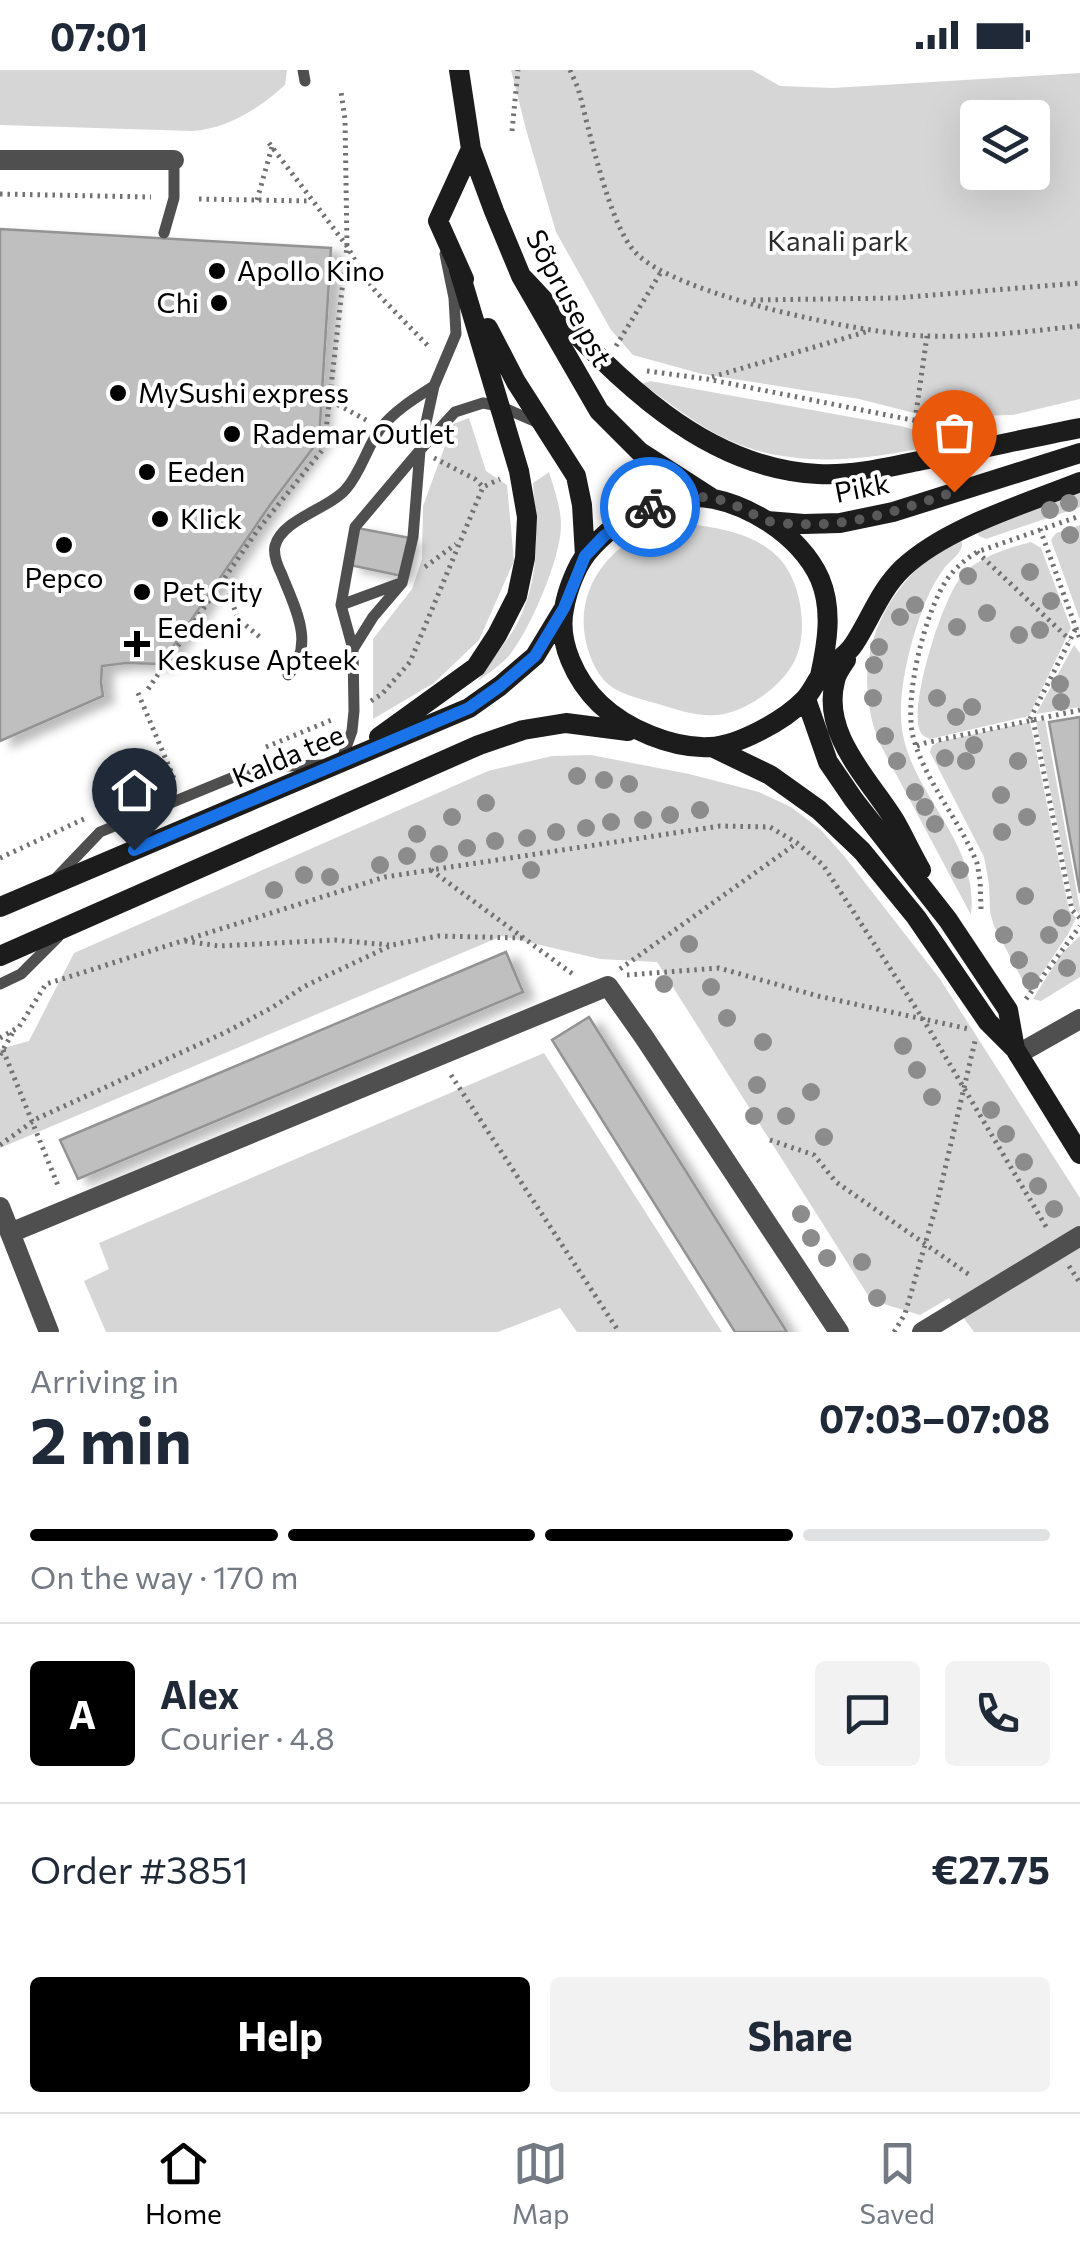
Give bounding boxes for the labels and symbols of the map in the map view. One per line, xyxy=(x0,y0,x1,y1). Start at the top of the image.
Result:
street label: Sõpruse pst xyxy=(520,223,620,372)
park label: Kanali park xyxy=(767,223,909,257)
place label: Apollo Kino xyxy=(237,253,385,287)
marker: Apollo Kino xyxy=(206,260,228,282)
place label: Chi xyxy=(157,285,199,319)
marker: Chi xyxy=(208,292,230,314)
place label: MySushi express xyxy=(138,375,349,409)
marker: MySushi express xyxy=(107,382,129,404)
pin xyxy=(912,390,997,493)
place label: Rademar Outlet xyxy=(252,416,455,450)
marker: Rademar Outlet xyxy=(221,423,243,445)
place label: Eeden xyxy=(167,454,245,488)
courier xyxy=(600,457,700,557)
marker: Eeden xyxy=(136,461,158,483)
street label: Pikk xyxy=(832,465,892,509)
place label: Klick xyxy=(180,501,242,535)
marker: Klick xyxy=(149,508,171,530)
marker: Pepco xyxy=(53,534,75,556)
place label: Pepco xyxy=(25,560,104,594)
place label: Pet City xyxy=(162,574,263,608)
marker: Pet City xyxy=(131,581,153,603)
place label: Eedeni Keskuse Apteek xyxy=(157,610,358,676)
marker: Eedeni Keskuse Apteek xyxy=(126,633,148,655)
street label: Kalda tee xyxy=(227,716,348,794)
pin xyxy=(92,748,177,851)

